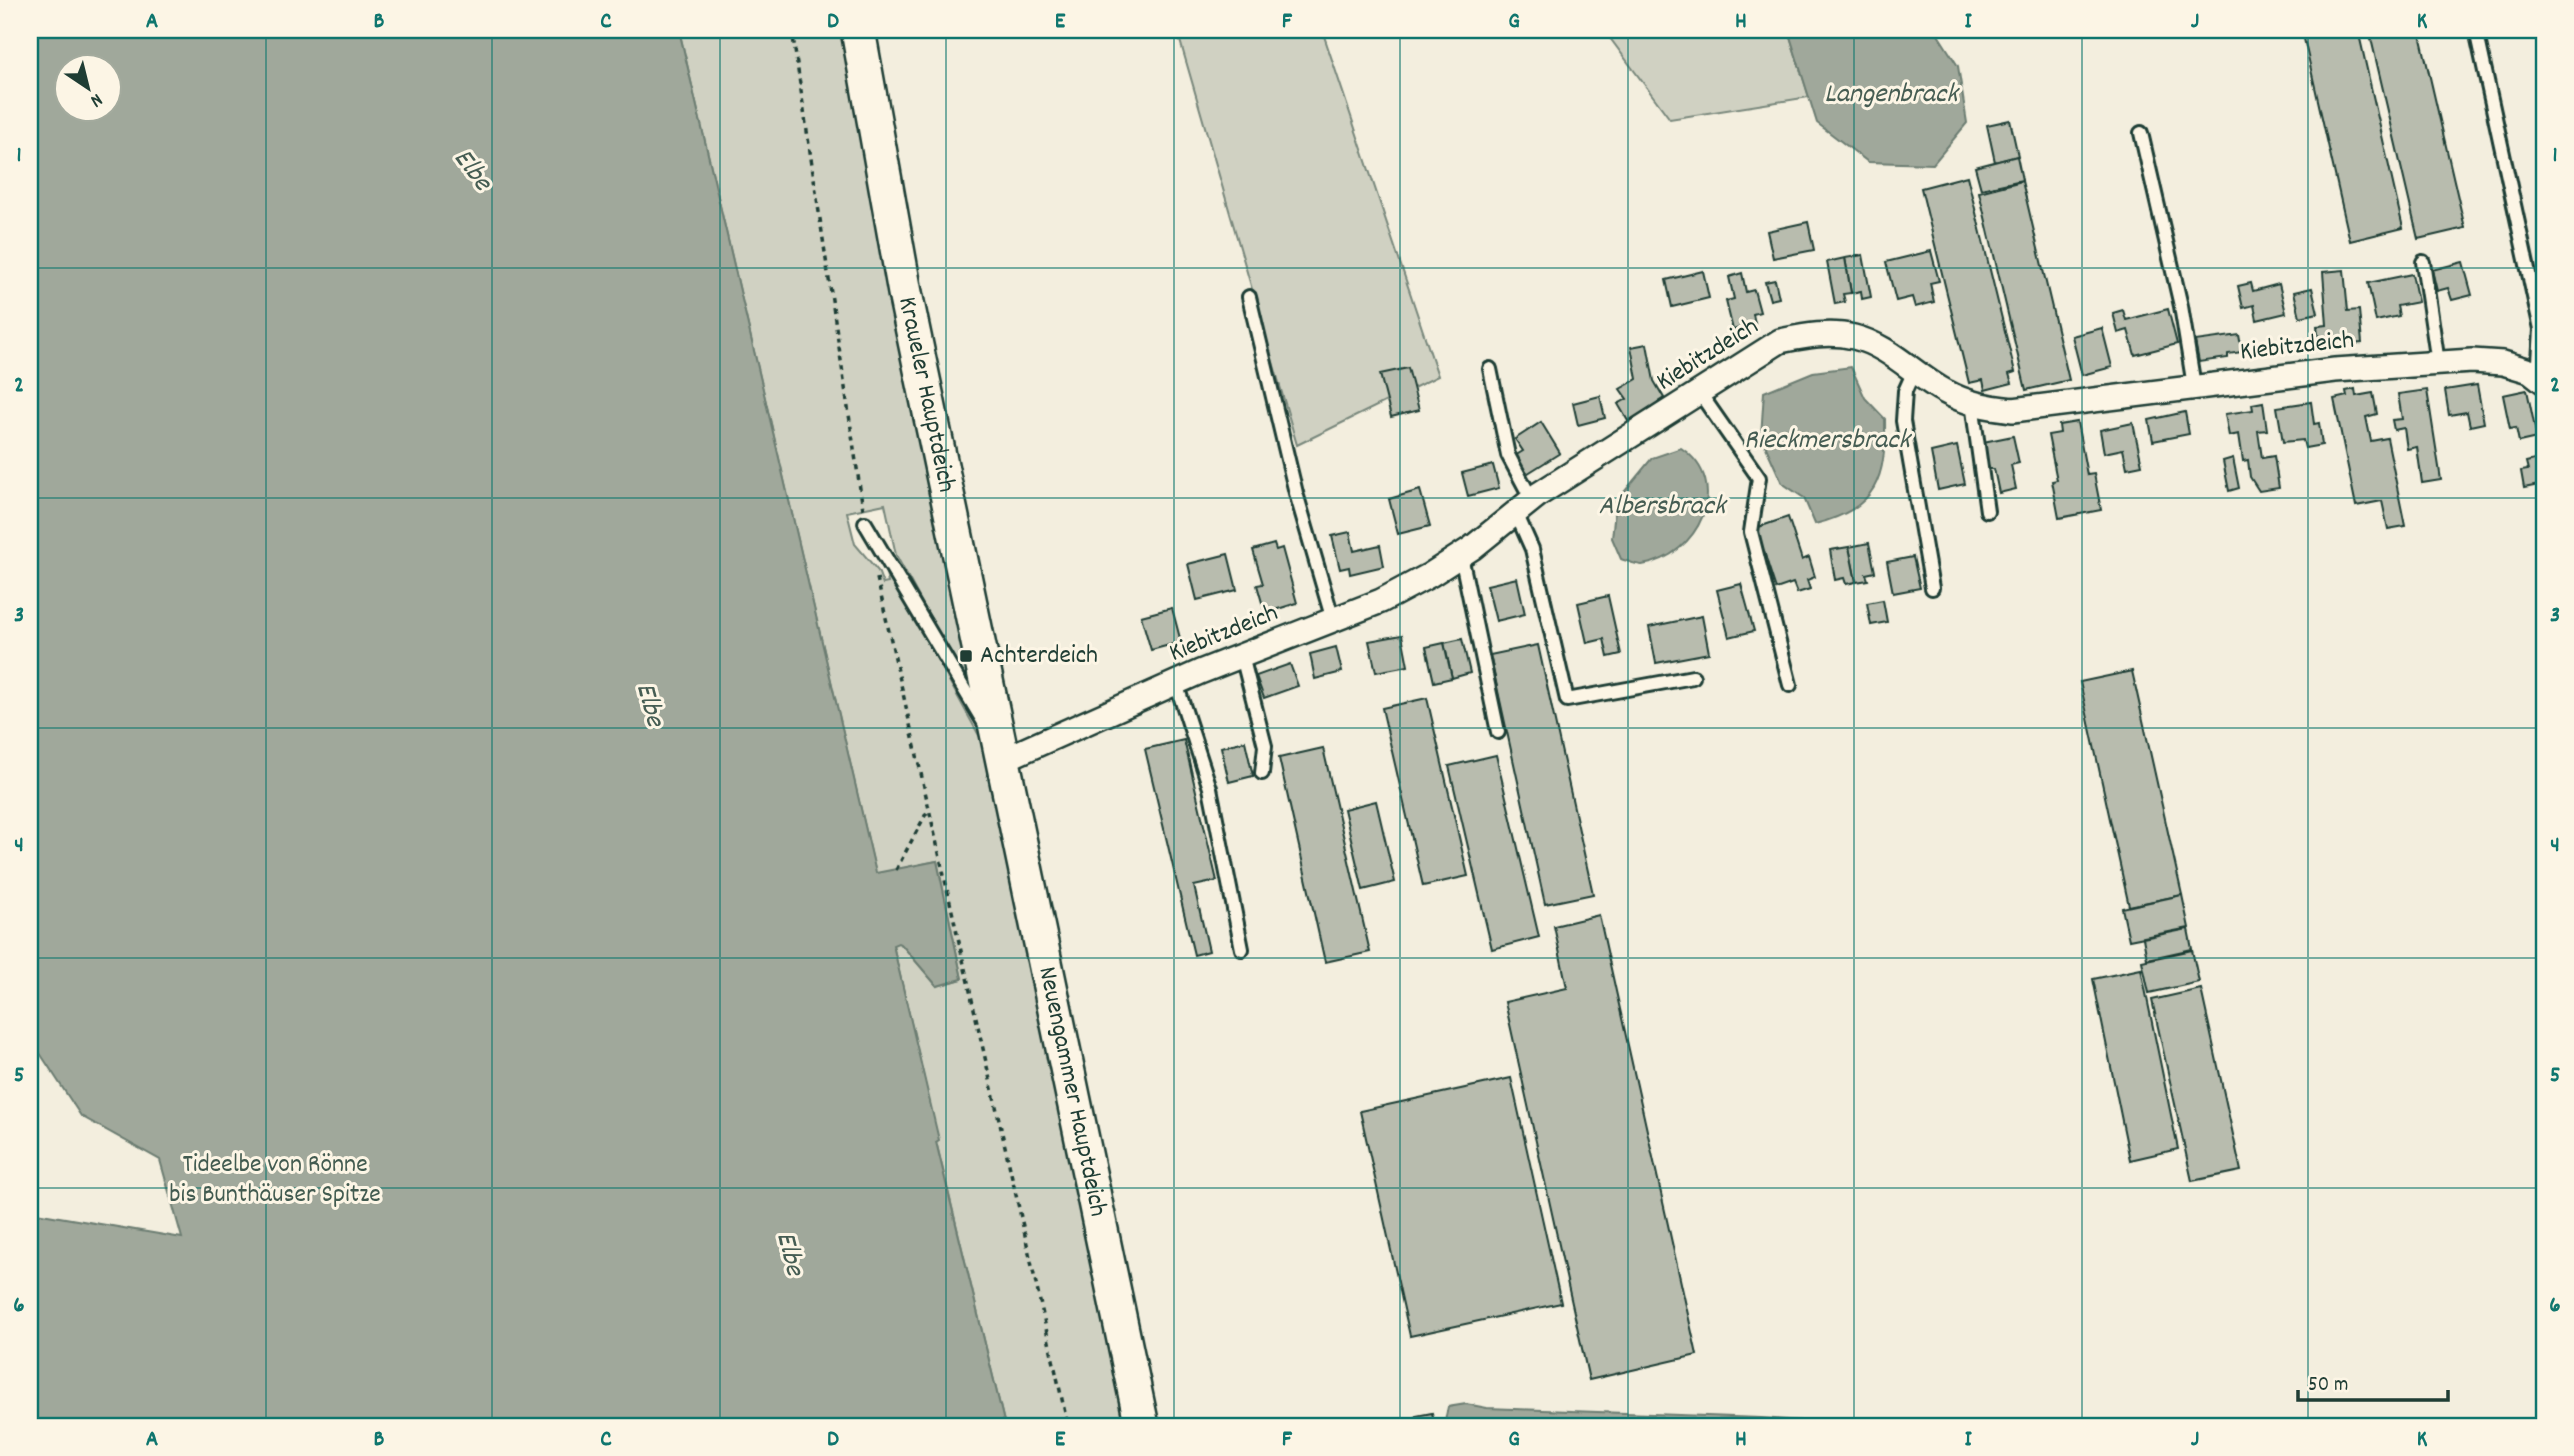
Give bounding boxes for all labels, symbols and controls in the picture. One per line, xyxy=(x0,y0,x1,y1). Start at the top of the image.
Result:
text: A xyxy=(146,6,158,39)
text: B xyxy=(374,6,385,39)
text: C xyxy=(600,6,612,39)
text: D xyxy=(827,6,839,39)
text: E xyxy=(1055,6,1066,39)
text: F xyxy=(1282,6,1293,39)
text: G xyxy=(1508,6,1520,39)
text: H xyxy=(1735,6,1747,39)
text: I xyxy=(1964,6,1972,39)
text: J xyxy=(2191,6,2199,39)
text: K xyxy=(2417,6,2428,39)
north arrow xyxy=(52,52,122,122)
water label: Langenbrack xyxy=(1824,76,1960,116)
text: N xyxy=(84,85,107,113)
text: 1 xyxy=(16,140,22,173)
text: 1 xyxy=(2552,140,2558,173)
water label: Elbe xyxy=(442,141,501,202)
street label: Kraueler Hauptdeich xyxy=(888,293,965,496)
street label: Kiebitzdeich xyxy=(1650,309,1766,401)
street label: Kiebitzdeich xyxy=(2238,323,2356,371)
text: 2 xyxy=(14,370,24,403)
text: 2 xyxy=(2550,370,2560,403)
water label: Rieckmersbrack xyxy=(1744,422,1912,462)
water label: Albersbrack xyxy=(1599,488,1728,528)
street label: Kiebitzdeich xyxy=(1164,595,1284,673)
text: 3 xyxy=(14,600,24,633)
text: 3 xyxy=(2550,600,2560,633)
place label: Achterdeich xyxy=(980,638,1098,675)
marker: Achterdeich xyxy=(958,648,974,664)
water label: Elbe xyxy=(623,679,673,733)
text: 4 xyxy=(14,830,24,863)
text: 4 xyxy=(2550,830,2560,863)
street label: Neuengammer Hauptdeich xyxy=(1028,963,1116,1220)
text: 5 xyxy=(14,1060,24,1093)
text: 5 xyxy=(2550,1060,2560,1093)
park label: Tideelbe von Rönne bis Bunthäuser Spitze xyxy=(169,1147,381,1214)
water label: Elbe xyxy=(763,1228,813,1282)
text: 6 xyxy=(13,1290,25,1323)
text: 6 xyxy=(2549,1290,2561,1323)
scale bar xyxy=(2298,1358,2448,1402)
text: 50 m xyxy=(2308,1371,2348,1401)
text: A xyxy=(146,1424,158,1456)
text: B xyxy=(374,1424,385,1456)
text: C xyxy=(600,1424,612,1456)
text: D xyxy=(827,1424,839,1456)
text: E xyxy=(1055,1424,1066,1456)
text: F xyxy=(1282,1424,1293,1456)
text: G xyxy=(1508,1424,1520,1456)
text: H xyxy=(1735,1424,1747,1456)
text: I xyxy=(1964,1424,1972,1456)
text: J xyxy=(2191,1424,2199,1456)
text: K xyxy=(2417,1424,2428,1456)

